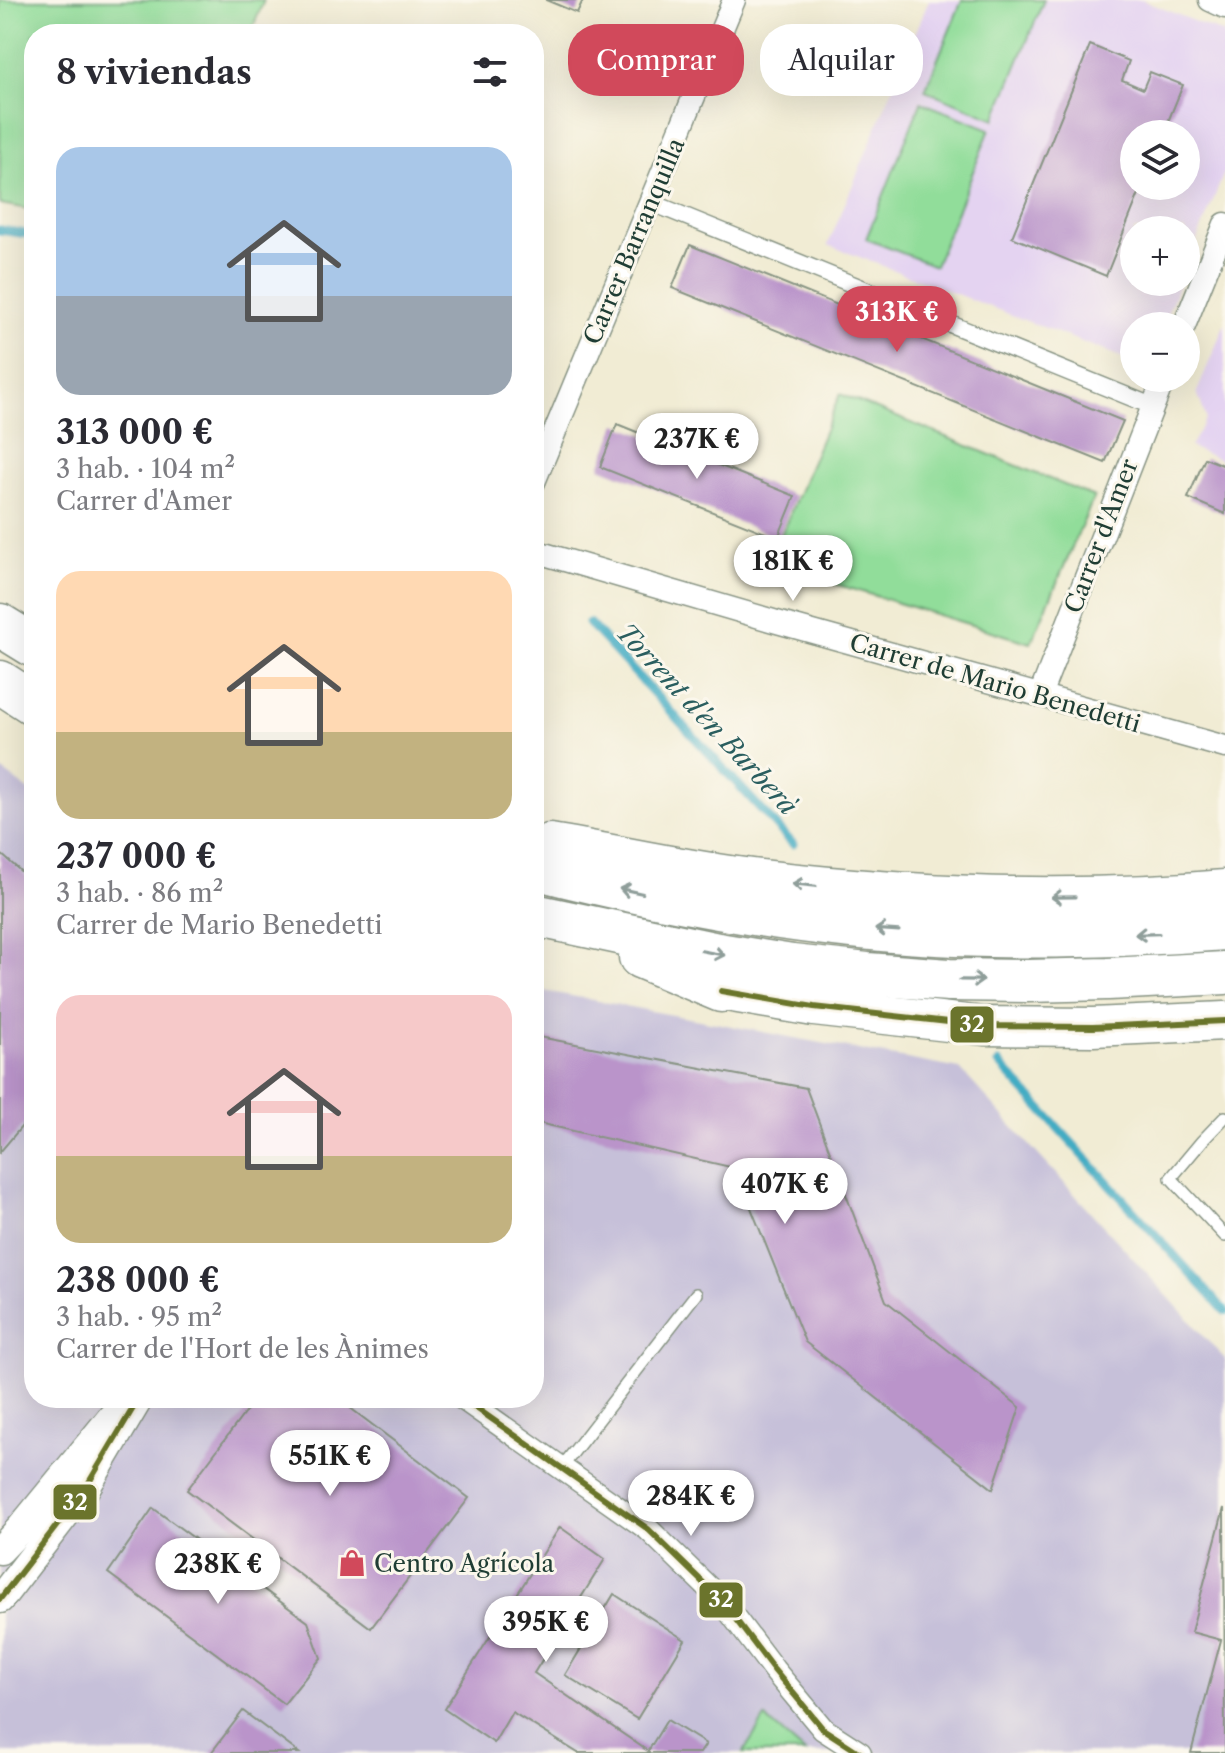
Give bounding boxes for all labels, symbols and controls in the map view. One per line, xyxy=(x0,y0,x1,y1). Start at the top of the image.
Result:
chip: Comprar xyxy=(568,24,744,96)
chip: Alquilar xyxy=(760,24,923,96)
icon: filters xyxy=(468,50,512,94)
text: 8 viviendas xyxy=(56,51,252,93)
map controls xyxy=(1120,120,1200,392)
button: layers xyxy=(1120,120,1200,200)
street label: Carrer Barranquilla xyxy=(577,133,691,348)
icon: home xyxy=(212,199,356,343)
button: + xyxy=(1120,216,1200,296)
pin: 313K € xyxy=(832,286,962,354)
text: 313K € xyxy=(855,296,939,328)
button: − xyxy=(1120,312,1200,392)
text: 313 000 € xyxy=(56,411,213,453)
pin: 237K € xyxy=(632,413,762,481)
text: 237K € xyxy=(654,423,740,455)
text: 3 hab. · 104 m² xyxy=(56,453,235,485)
street label: Carrer d'Amer xyxy=(1058,455,1144,617)
text: Carrer d'Amer xyxy=(56,485,232,517)
pin: 181K € xyxy=(728,535,858,603)
text: 181K € xyxy=(752,545,834,577)
water label: Torrent d'en Barberà xyxy=(610,617,804,822)
icon: home xyxy=(212,623,356,767)
street label: Carrer de Mario Benedetti xyxy=(846,628,1144,738)
text: 237 000 € xyxy=(56,835,217,877)
text: 3 hab. · 86 m² xyxy=(56,877,223,909)
one-way arrow xyxy=(791,878,818,893)
one-way arrow xyxy=(618,883,644,898)
one-way arrow xyxy=(1050,890,1077,905)
text: Carrer de Mario Benedetti xyxy=(56,909,382,941)
one-way arrow xyxy=(874,922,901,937)
one-way arrow xyxy=(1134,926,1161,941)
one-way arrow xyxy=(700,947,726,962)
one-way arrow xyxy=(958,972,985,988)
line badge: 32 xyxy=(949,1005,995,1044)
text: 32 xyxy=(959,1011,985,1038)
icon: home xyxy=(212,1047,356,1191)
pin: 407K € xyxy=(720,1158,850,1226)
text: 407K € xyxy=(741,1168,829,1200)
text: 238 000 € xyxy=(56,1259,220,1301)
text: 3 hab. · 95 m² xyxy=(56,1301,222,1333)
text: Carrer de l'Hort de les Ànimes xyxy=(56,1333,429,1365)
pin: 551K € xyxy=(265,1430,395,1498)
text: 551K € xyxy=(288,1440,372,1472)
pin: 284K € xyxy=(626,1470,756,1538)
text: 284K € xyxy=(646,1480,736,1512)
line badge: 32 xyxy=(52,1483,98,1521)
text: 32 xyxy=(62,1489,88,1516)
pin: 238K € xyxy=(153,1538,283,1606)
text: 238K € xyxy=(173,1548,263,1580)
shop icon: Centro Agrícola xyxy=(337,1548,367,1578)
place label: Centro Agrícola xyxy=(374,1549,555,1578)
line badge: 32 xyxy=(698,1581,744,1619)
text: 32 xyxy=(708,1586,734,1613)
pin: 395K € xyxy=(481,1596,611,1664)
text: 395K € xyxy=(502,1606,590,1638)

